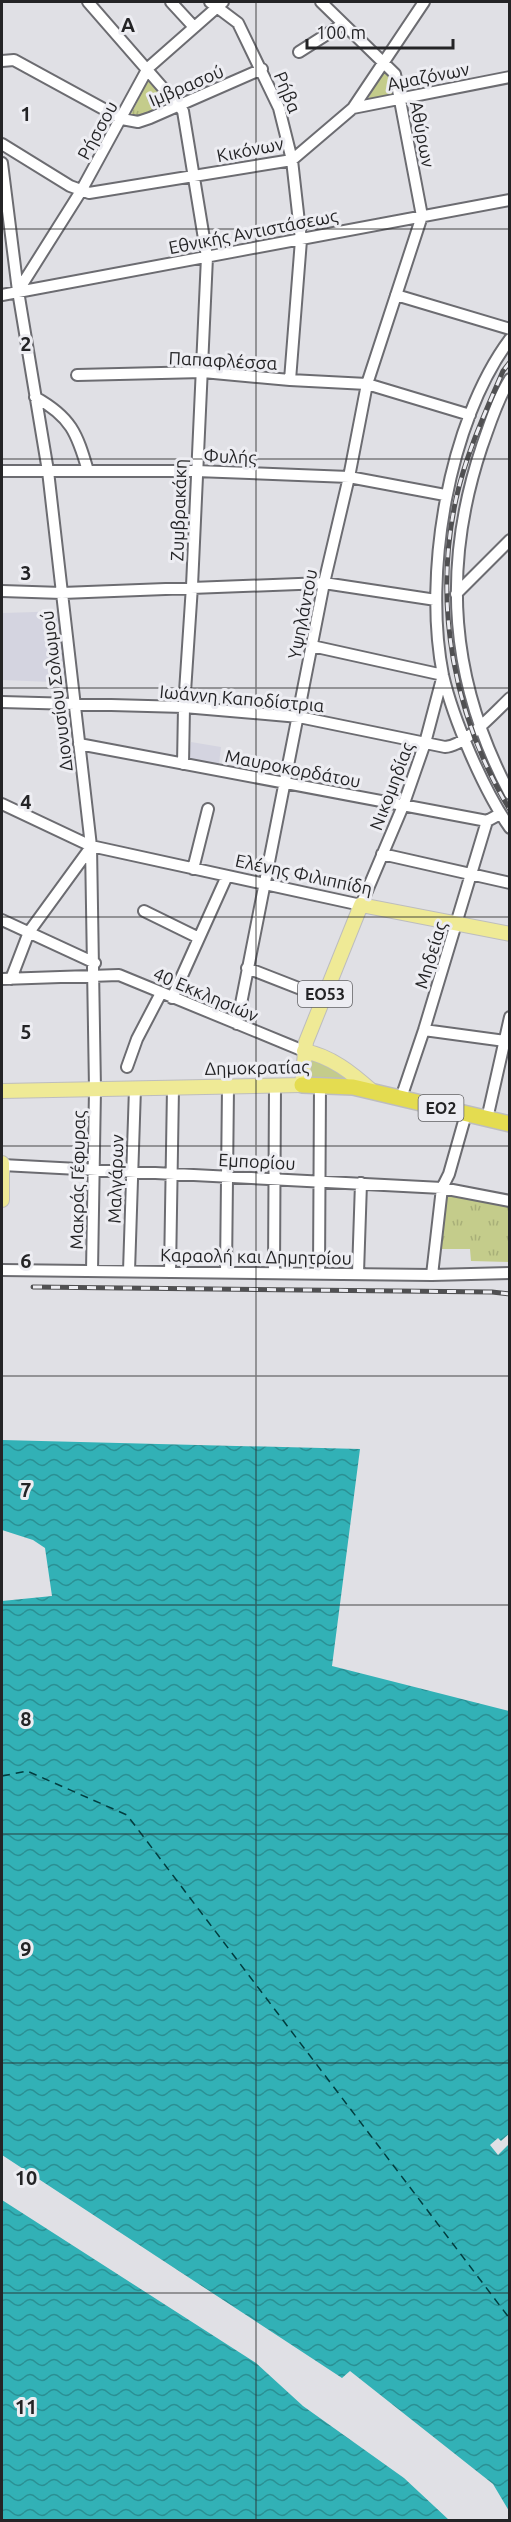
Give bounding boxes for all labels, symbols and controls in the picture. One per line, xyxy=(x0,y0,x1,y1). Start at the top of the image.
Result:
scale bar xyxy=(307,12,452,50)
text: A xyxy=(121,13,135,36)
text: 100 m xyxy=(316,22,366,42)
street label: Αμαζόνων xyxy=(385,58,471,95)
street label: Ιμβρασού xyxy=(146,60,226,110)
street label: Ρήβα xyxy=(271,68,305,116)
street label: Ρήσσου xyxy=(73,97,121,163)
street label: Αθύρων xyxy=(407,99,439,169)
text: 1 xyxy=(20,102,32,125)
street label: Κικόνων xyxy=(215,133,285,165)
street label: Εθνικής Αντιστάσεως xyxy=(167,205,340,258)
text: 2 xyxy=(20,332,32,355)
street label: Παπαφλέσσα xyxy=(168,347,278,373)
street label: Φυλής xyxy=(203,445,257,468)
street label: Ζυμβρακάκη xyxy=(166,458,190,562)
text: 3 xyxy=(20,561,32,584)
street label: Υψηλάντου xyxy=(283,567,321,661)
street label: Διονυσίου Σολωμού xyxy=(36,610,76,772)
street label: Ιωάννη Καποδίστρια xyxy=(159,681,325,715)
street label: Νικομηδίας xyxy=(365,739,418,833)
street label: Μαυροκορδάτου xyxy=(223,745,363,791)
text: 4 xyxy=(20,790,32,813)
street label: Ελένης Φιλιππίδη xyxy=(233,850,374,899)
street label: Μηδείας xyxy=(410,919,451,991)
street label: 40 Εκκλησιών xyxy=(151,963,262,1025)
road number: ΕΟ53 xyxy=(298,981,352,1007)
text: 5 xyxy=(20,1020,32,1043)
street label: Δημοκρατίας xyxy=(204,1056,310,1079)
road number: ΕΟ2 xyxy=(418,1095,464,1121)
street label: Μακράς Γέφυρας xyxy=(66,1110,89,1250)
street label: Μαλγάρων xyxy=(103,1134,127,1224)
street label: Εμπορίου xyxy=(218,1149,296,1173)
street label: Καραολή και Δημητρίου xyxy=(160,1244,352,1268)
text: 6 xyxy=(20,1249,32,1272)
text: 7 xyxy=(20,1478,32,1501)
text: 8 xyxy=(20,1707,32,1730)
text: 9 xyxy=(20,1937,32,1960)
text: 10 xyxy=(15,2166,37,2189)
text: 11 xyxy=(15,2395,37,2418)

